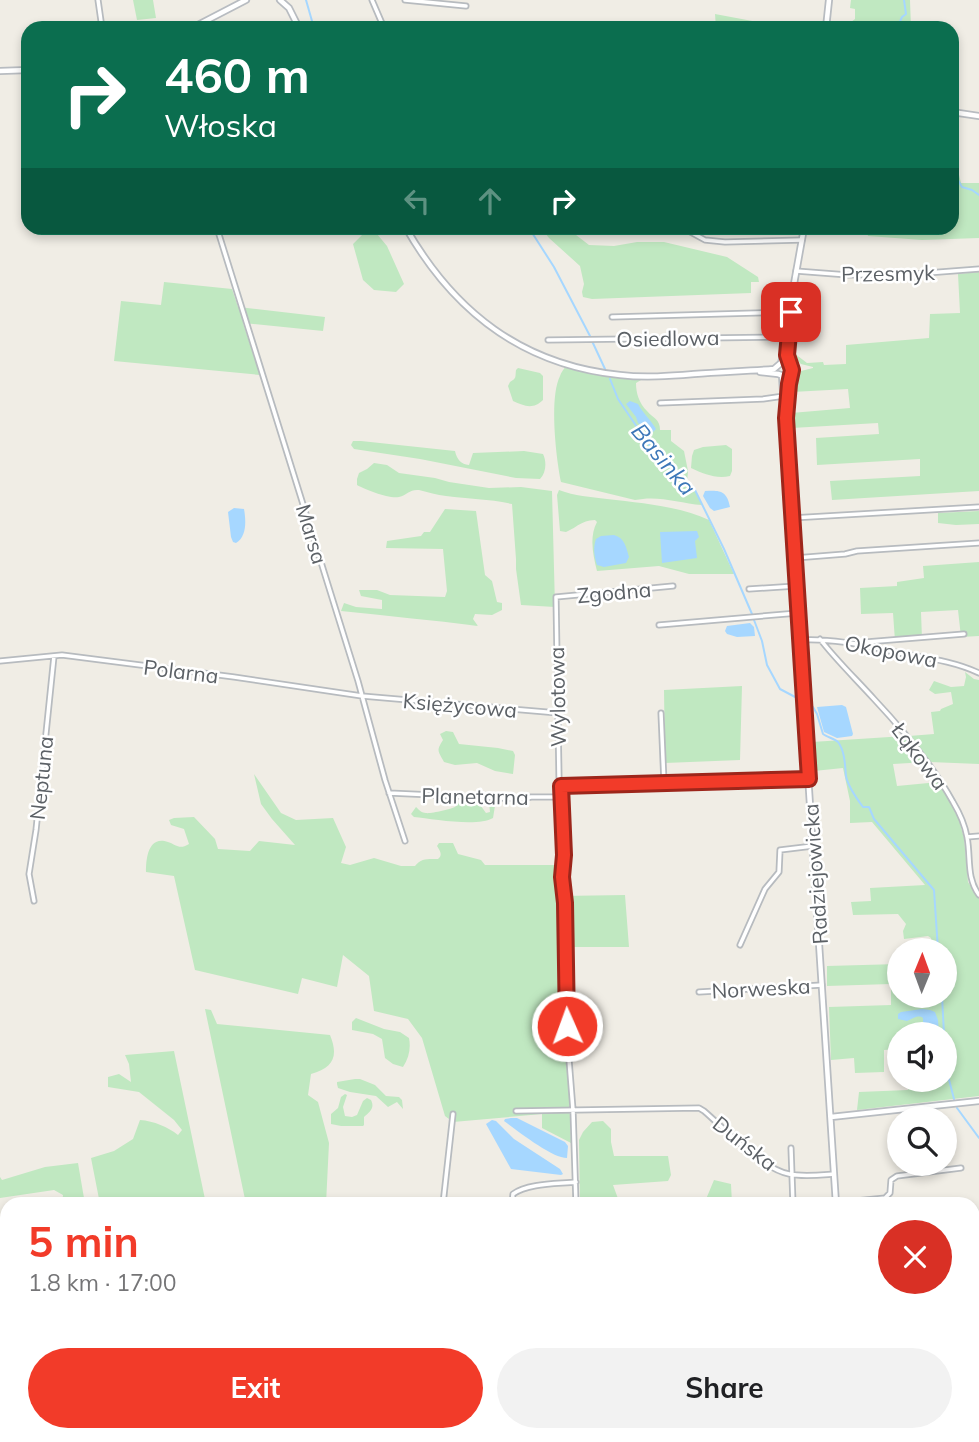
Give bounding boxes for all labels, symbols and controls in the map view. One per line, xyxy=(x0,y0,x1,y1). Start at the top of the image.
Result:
text: 460 m xyxy=(164,44,310,105)
icon: right xyxy=(49,49,140,140)
text: Włoska xyxy=(164,105,277,145)
icon: left xyxy=(398,182,436,220)
icon: ahead xyxy=(471,182,509,220)
icon: right xyxy=(544,182,582,220)
street label: Przesmyk xyxy=(841,259,935,287)
pin xyxy=(761,282,821,342)
icon: arrive xyxy=(772,293,810,331)
street label: Osiedlowa xyxy=(616,324,720,352)
water label: Basinka xyxy=(625,417,703,501)
street label: Marsa xyxy=(291,501,333,567)
street label: Zgodna xyxy=(576,576,652,608)
street label: Okopowa xyxy=(842,629,940,673)
street label: Wylotowa xyxy=(543,647,571,747)
street label: Polarna xyxy=(142,654,220,688)
street label: Księżycowa xyxy=(402,687,518,723)
street label: Łąkowa xyxy=(886,717,954,795)
street label: Neptuna xyxy=(24,735,58,821)
street label: Planetarna xyxy=(421,782,529,810)
street label: Radziejowicka xyxy=(797,803,833,945)
north arrow xyxy=(887,938,957,1008)
map controls xyxy=(887,938,957,1176)
street label: Norweska xyxy=(711,972,811,1004)
position arrow xyxy=(530,989,604,1063)
button: sound xyxy=(887,1022,957,1092)
button: search xyxy=(887,1106,957,1176)
street label: Duńska xyxy=(708,1110,782,1176)
text: 5 min xyxy=(28,1215,139,1268)
button: close xyxy=(878,1220,952,1294)
text: 1.8 km · 17:00 xyxy=(28,1268,177,1297)
button: Exit xyxy=(28,1348,483,1428)
button: Share xyxy=(497,1348,952,1428)

